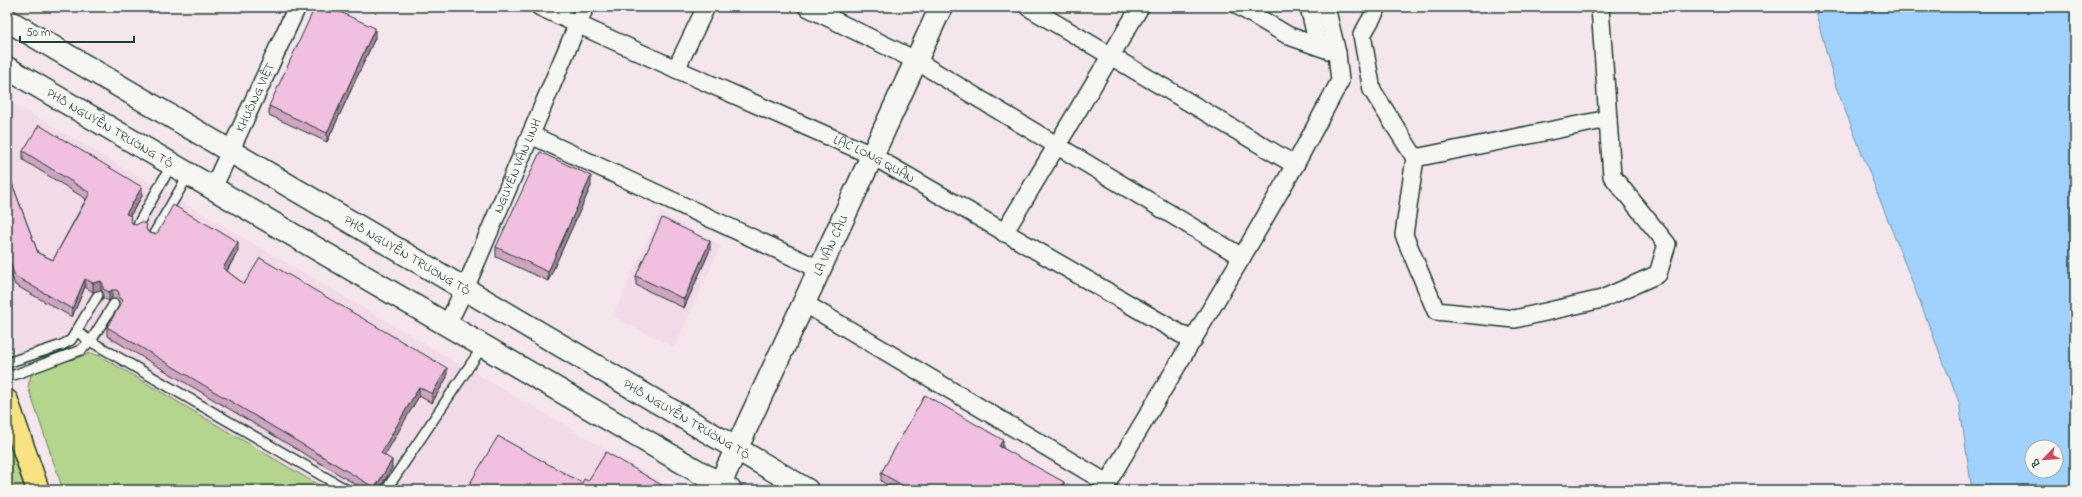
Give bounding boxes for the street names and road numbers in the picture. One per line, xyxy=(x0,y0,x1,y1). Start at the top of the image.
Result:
street label: KHUÔNG VIỆT xyxy=(231,59,280,135)
street label: PHỐ NGUYỄN TRƯỜNG TỘ xyxy=(43,83,177,173)
street label: NGUYỄN VĂN LINH xyxy=(489,116,546,216)
street label: LẠC LONG QUÂN xyxy=(830,130,918,188)
street label: PHỐ NGUYỄN TRƯỜNG TỘ xyxy=(340,210,474,300)
street label: LA VĂN CẦU xyxy=(808,212,853,279)
street label: PHỐ NGUYỄN TRƯỜNG TỘ xyxy=(619,374,753,464)

